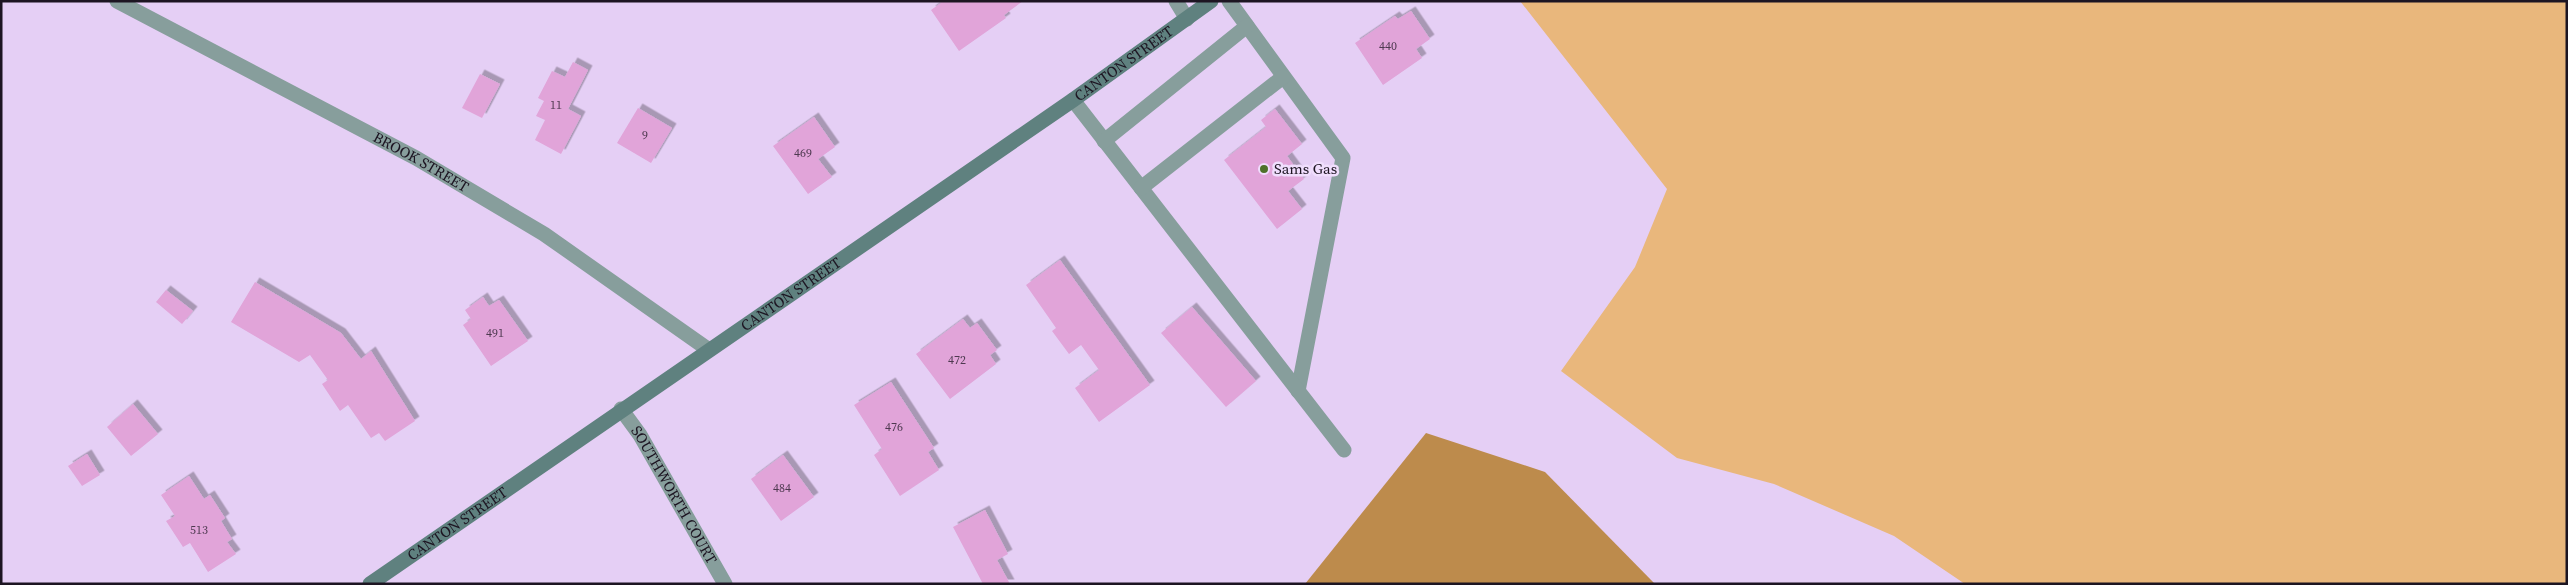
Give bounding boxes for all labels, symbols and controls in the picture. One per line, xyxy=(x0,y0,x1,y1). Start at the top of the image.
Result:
street label: CANTON STREET xyxy=(1070,20,1177,106)
house number: 440 xyxy=(1379,38,1397,54)
house number: 11 xyxy=(550,97,562,113)
street label: BROOK STREET xyxy=(370,126,473,197)
house number: 9 xyxy=(642,127,648,143)
house number: 469 xyxy=(794,145,812,161)
place label: Sams Gas xyxy=(1274,158,1337,179)
marker: Sams Gas xyxy=(1258,163,1270,175)
street label: CANTON STREET xyxy=(736,252,845,336)
house number: 491 xyxy=(486,325,504,341)
house number: 472 xyxy=(948,352,966,368)
house number: 476 xyxy=(885,419,903,435)
street label: SOUTHWORTH COURT xyxy=(626,421,722,568)
house number: 484 xyxy=(773,480,791,496)
street label: CANTON STREET xyxy=(403,481,511,565)
house number: 513 xyxy=(190,522,208,538)

